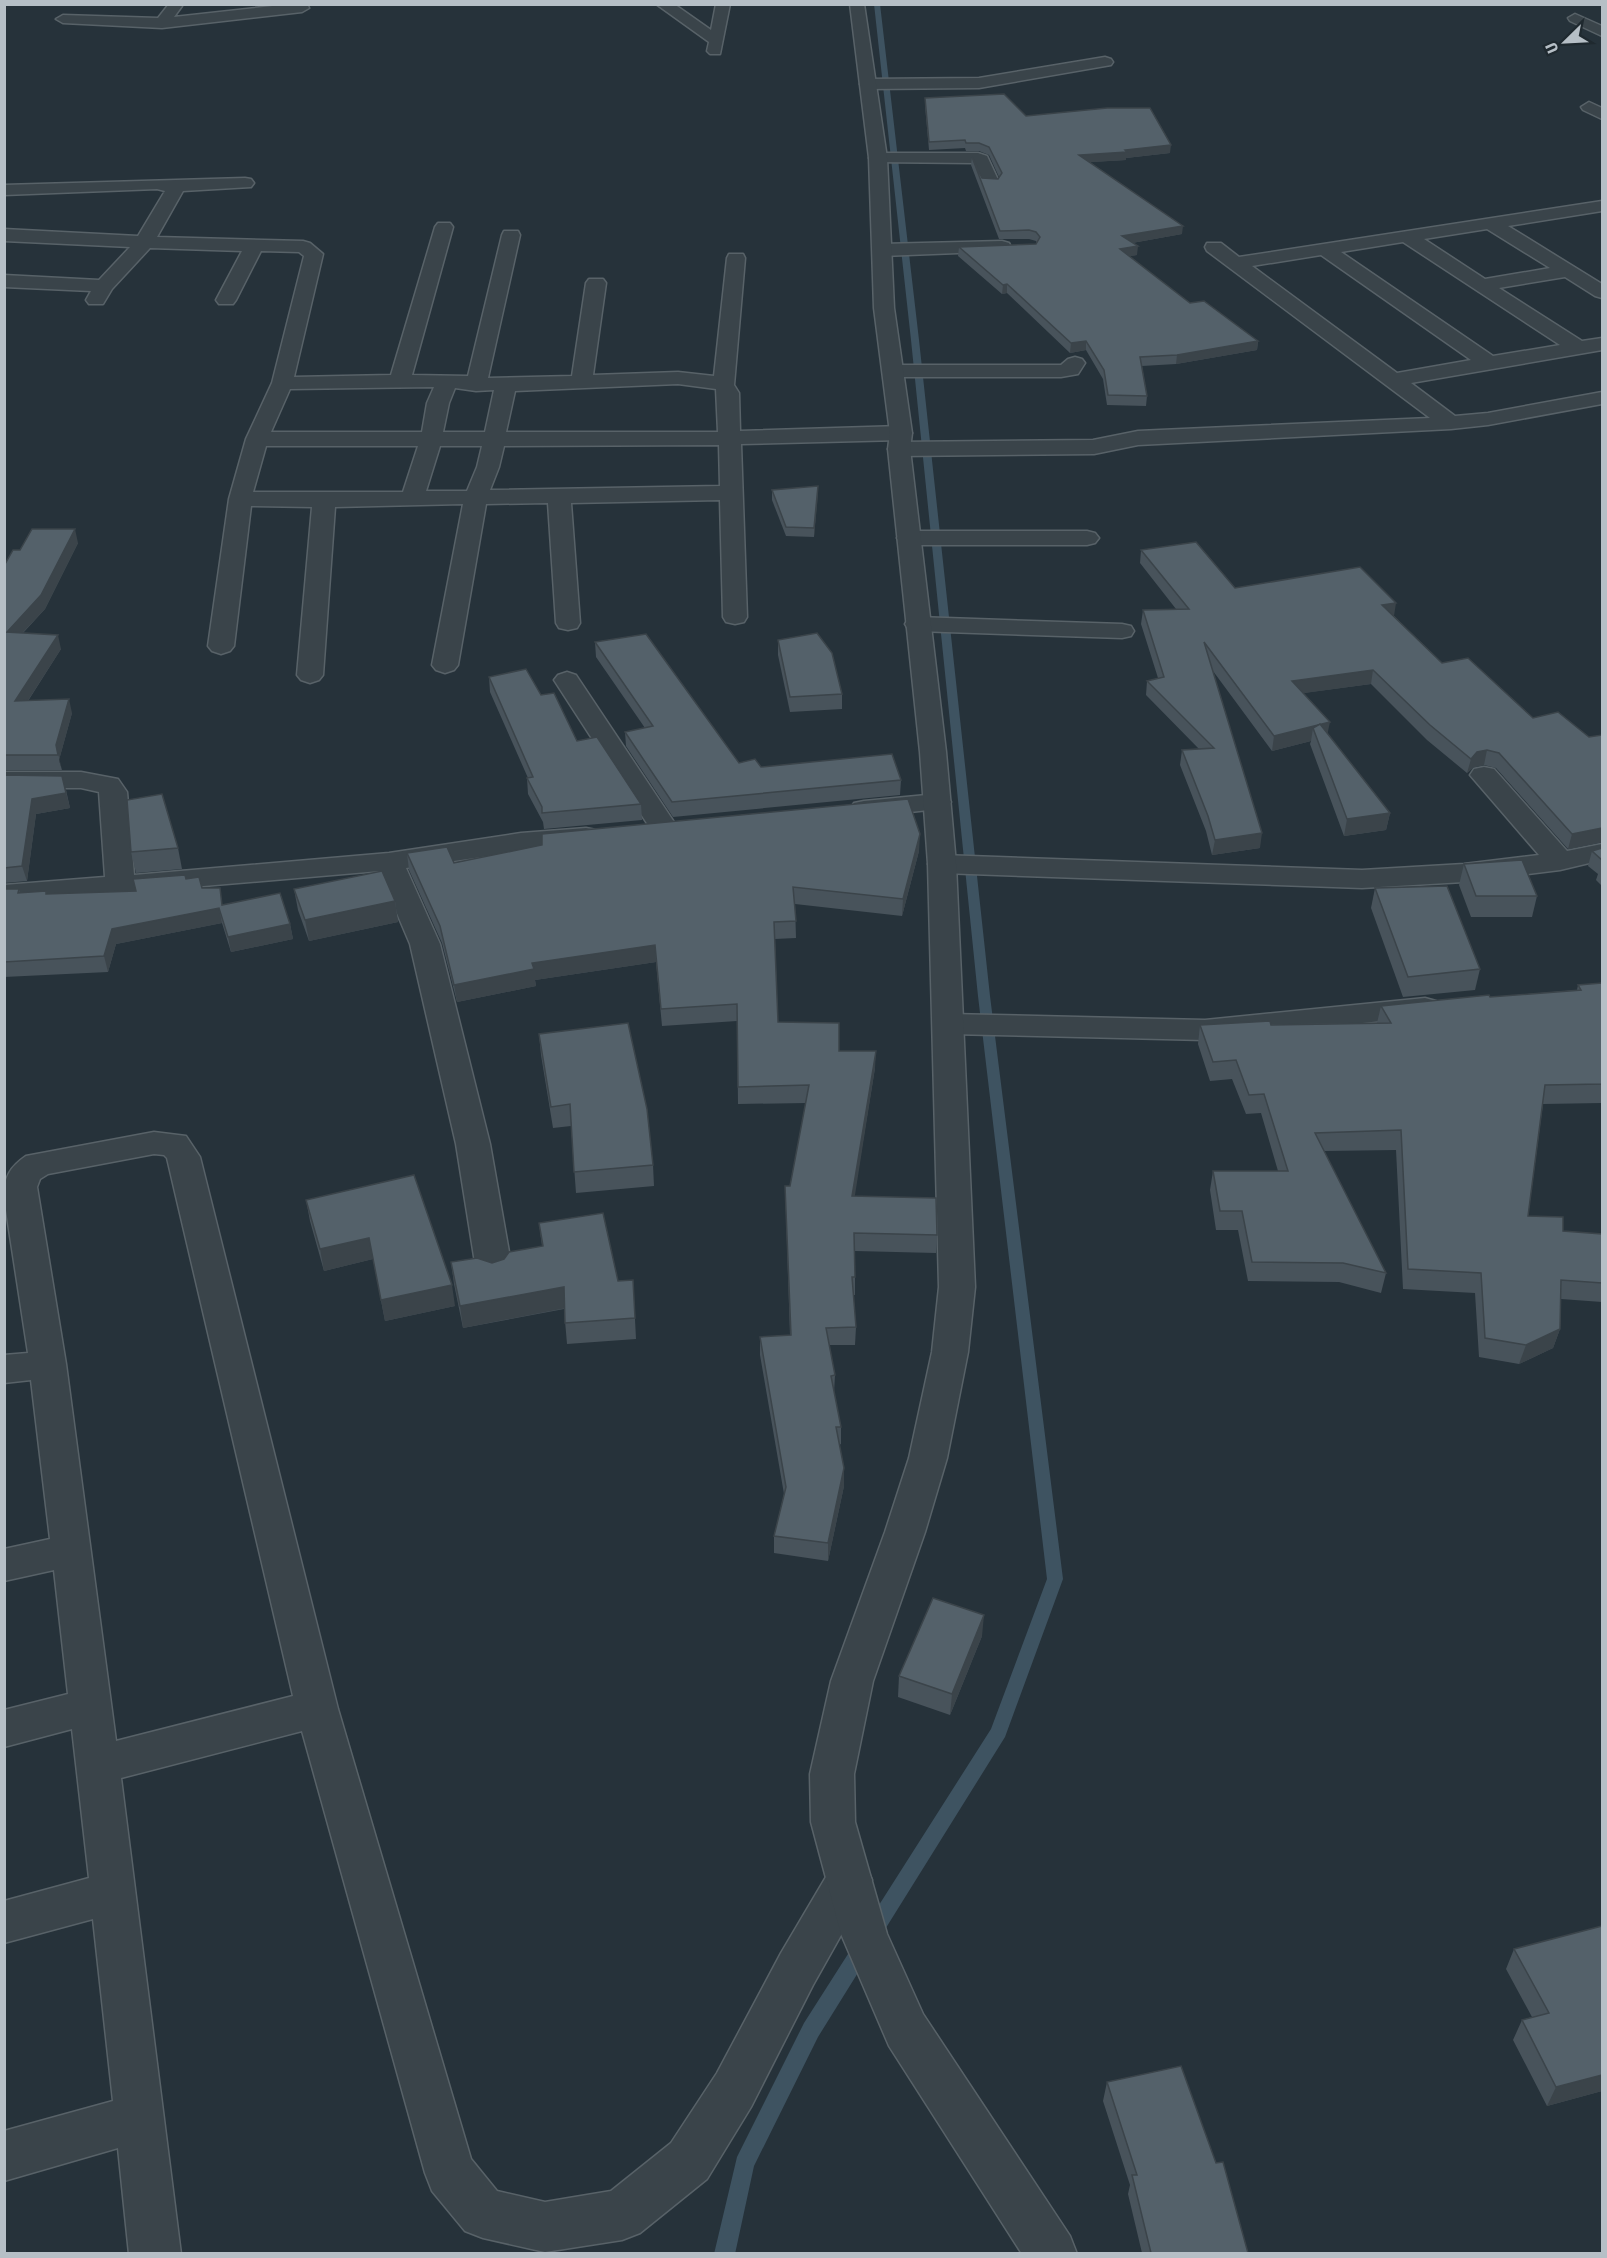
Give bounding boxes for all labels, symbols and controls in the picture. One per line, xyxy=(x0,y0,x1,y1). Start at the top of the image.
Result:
north arrow xyxy=(1535,12,1595,72)
text: U xyxy=(1541,40,1562,56)

